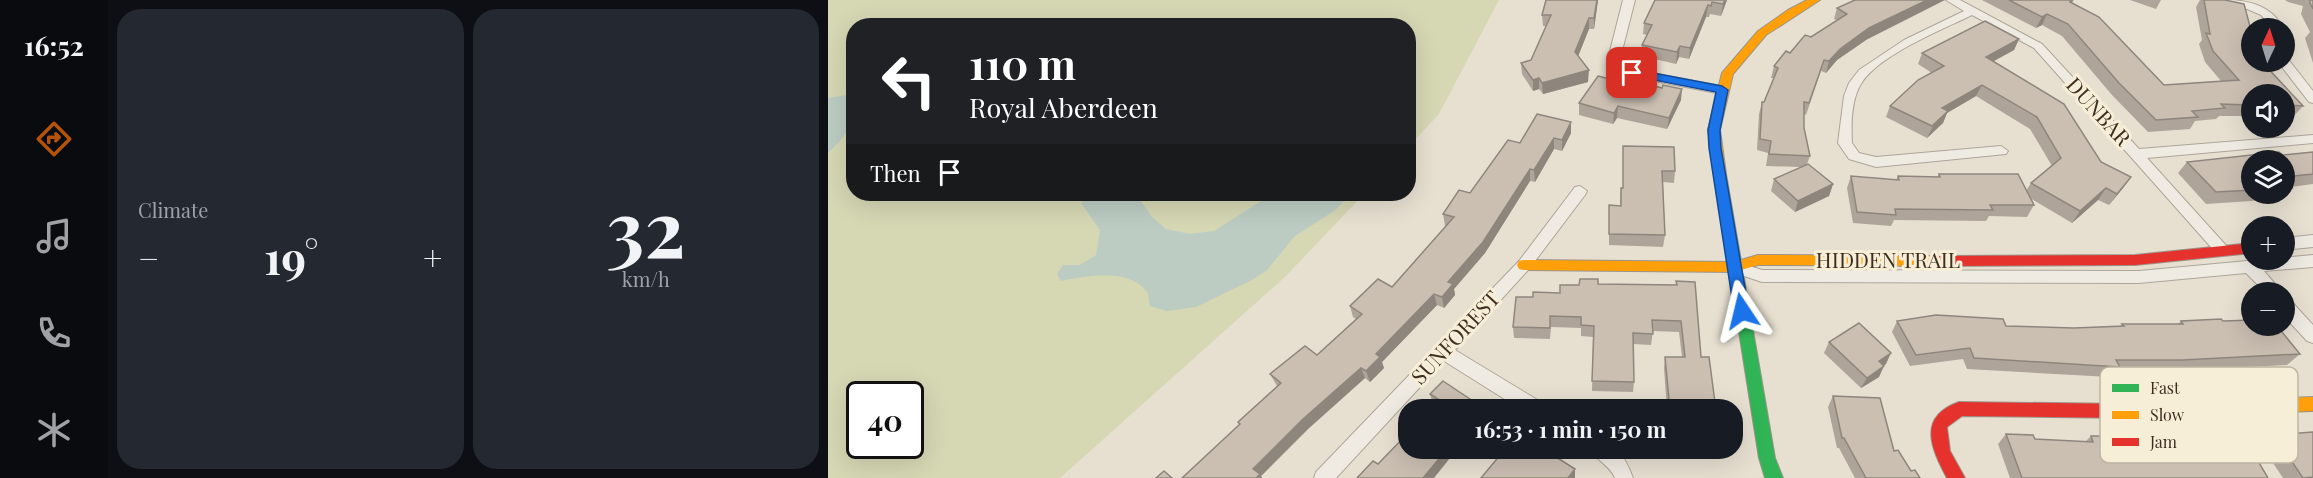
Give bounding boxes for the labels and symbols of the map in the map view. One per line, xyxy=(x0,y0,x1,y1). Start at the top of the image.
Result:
north arrow xyxy=(2241,18,2295,72)
pin xyxy=(1606,47,1657,98)
street label: DUNBAR xyxy=(2061,70,2138,151)
street label: HIDDEN TRAIL xyxy=(1816,245,1960,273)
position arrow xyxy=(1710,279,1774,343)
street label: SUNFOREST xyxy=(1404,284,1505,389)
legend xyxy=(2100,367,2298,463)
text: Fast xyxy=(2150,377,2180,398)
speed limit sign: 40 xyxy=(846,381,924,459)
text: Slow xyxy=(2150,404,2185,425)
text: Jam xyxy=(2149,431,2177,452)

